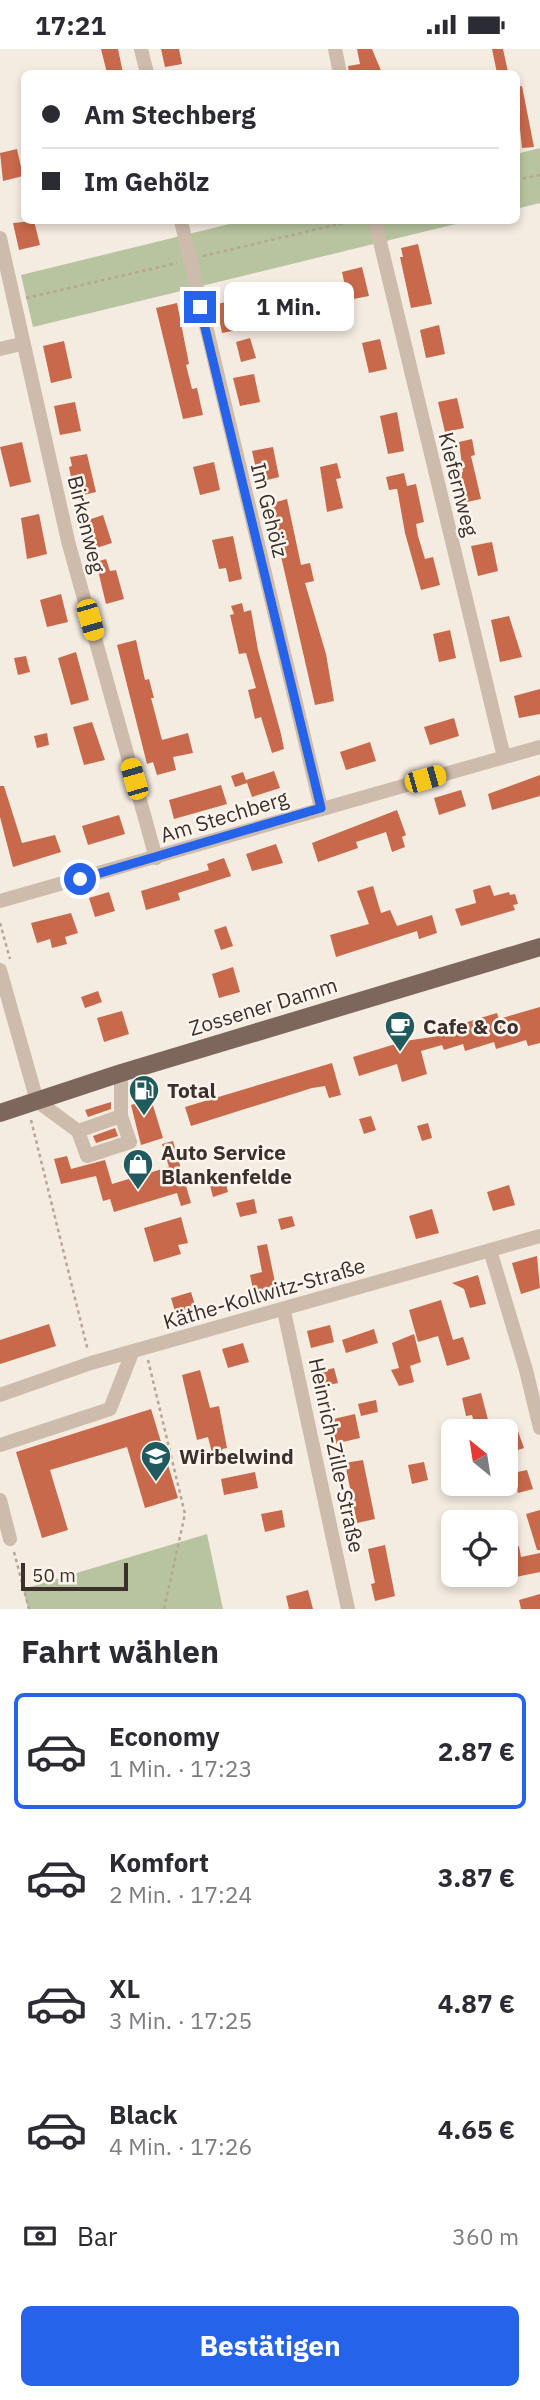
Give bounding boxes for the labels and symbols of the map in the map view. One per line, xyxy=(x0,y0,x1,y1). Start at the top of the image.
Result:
callout: 1 Min. xyxy=(224,282,354,331)
route end xyxy=(184,291,216,323)
street label: Kiefernweg xyxy=(433,429,485,539)
street label: Im Gehölz xyxy=(245,460,295,561)
street label: Birkenweg xyxy=(61,472,113,576)
car xyxy=(75,597,106,643)
car xyxy=(119,756,150,802)
car xyxy=(402,763,449,795)
street label: Am Stechberg xyxy=(157,783,291,849)
route start xyxy=(64,863,96,895)
street label: Zossener Damm xyxy=(185,970,341,1042)
cafe icon: Cafe & Co xyxy=(383,1009,417,1053)
place label: Cafe & Co xyxy=(423,1012,519,1040)
fuel station icon: Total xyxy=(127,1073,161,1117)
place label: Total xyxy=(167,1076,216,1104)
place label: Auto Service Blankenfelde xyxy=(161,1138,292,1190)
shop icon: Auto Service Blankenfelde xyxy=(121,1147,155,1191)
street label: Käthe-Kollwitz-Straße xyxy=(160,1251,368,1335)
street label: Heinrich-Zille-Straße xyxy=(303,1355,371,1555)
north arrow xyxy=(441,1419,518,1496)
school or university icon: Wirbelwind xyxy=(139,1439,173,1483)
place label: Wirbelwind xyxy=(179,1442,294,1470)
scale bar xyxy=(21,1560,128,1592)

